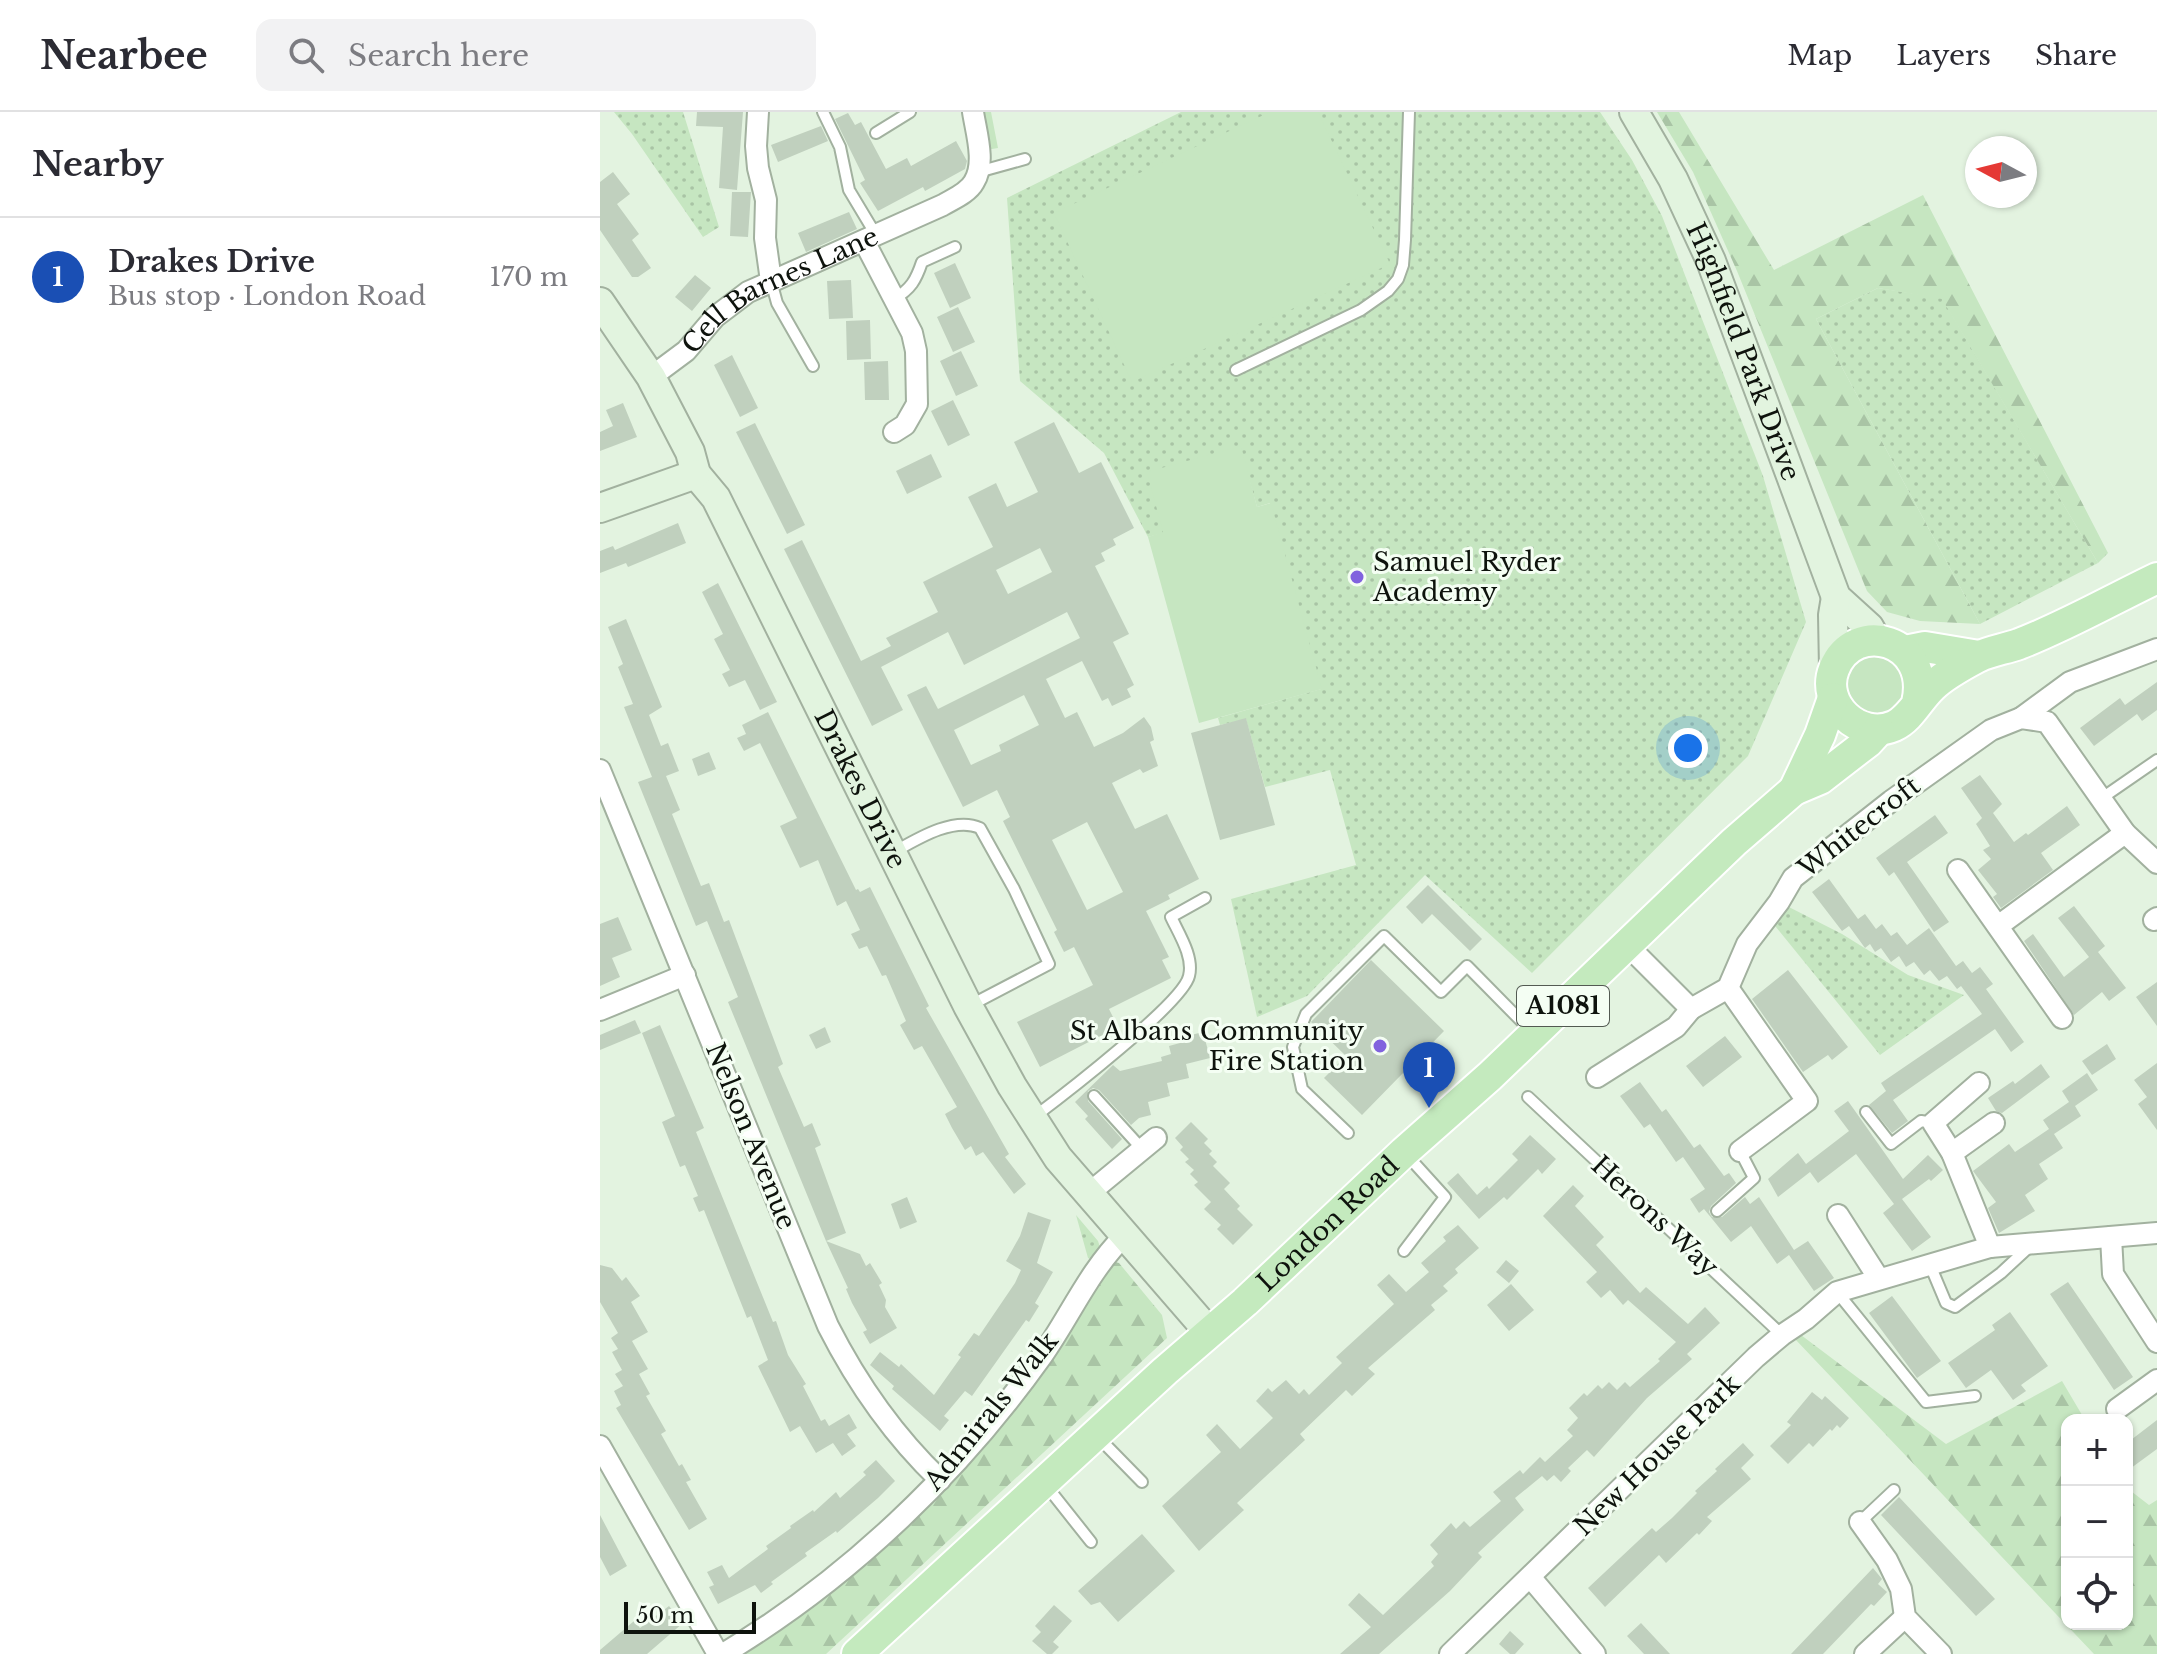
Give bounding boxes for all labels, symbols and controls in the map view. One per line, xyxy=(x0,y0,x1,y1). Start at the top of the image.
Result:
search box xyxy=(256,19,816,91)
text: Nearbee xyxy=(40,32,208,79)
icon: search xyxy=(284,33,328,77)
text: Search here xyxy=(348,37,529,74)
text: Map xyxy=(1787,38,1852,73)
text: Layers xyxy=(1896,38,1991,73)
text: Share xyxy=(2035,38,2117,73)
north arrow xyxy=(1965,136,2037,208)
text: Nearby xyxy=(32,143,164,185)
street label: Highfield Park Drive xyxy=(1679,217,1807,485)
street label: Cell Barnes Lane xyxy=(675,220,883,360)
text: Drakes Drive xyxy=(108,243,315,280)
text: 1 xyxy=(52,261,64,293)
text: 170 m xyxy=(489,261,568,293)
text: Bus stop · London Road xyxy=(108,280,426,312)
place label: Samuel Ryder Academy xyxy=(1372,546,1561,608)
marker: Samuel Ryder Academy xyxy=(1348,568,1366,586)
street label: Drakes Drive xyxy=(807,704,913,874)
your location xyxy=(1668,728,1708,768)
street label: Whitecroft xyxy=(1791,769,1927,885)
road number: A1081 xyxy=(1517,986,1609,1026)
place label: St Albans Community Fire Station xyxy=(1070,1015,1364,1077)
marker: St Albans Community Fire Station xyxy=(1371,1037,1389,1055)
street label: Nelson Avenue xyxy=(699,1038,803,1234)
pin: 1 xyxy=(1403,1042,1455,1108)
street label: London Road xyxy=(1250,1149,1406,1298)
street label: Herons Way xyxy=(1585,1149,1726,1283)
street label: Admirals Walk xyxy=(917,1325,1065,1497)
street label: New House Park xyxy=(1567,1368,1747,1542)
map controls xyxy=(2061,1414,2133,1630)
button: + xyxy=(2061,1414,2133,1486)
button: − xyxy=(2061,1486,2133,1558)
button: locate xyxy=(2061,1558,2133,1630)
scale bar xyxy=(624,1598,756,1634)
text: 50 m xyxy=(636,1602,694,1629)

